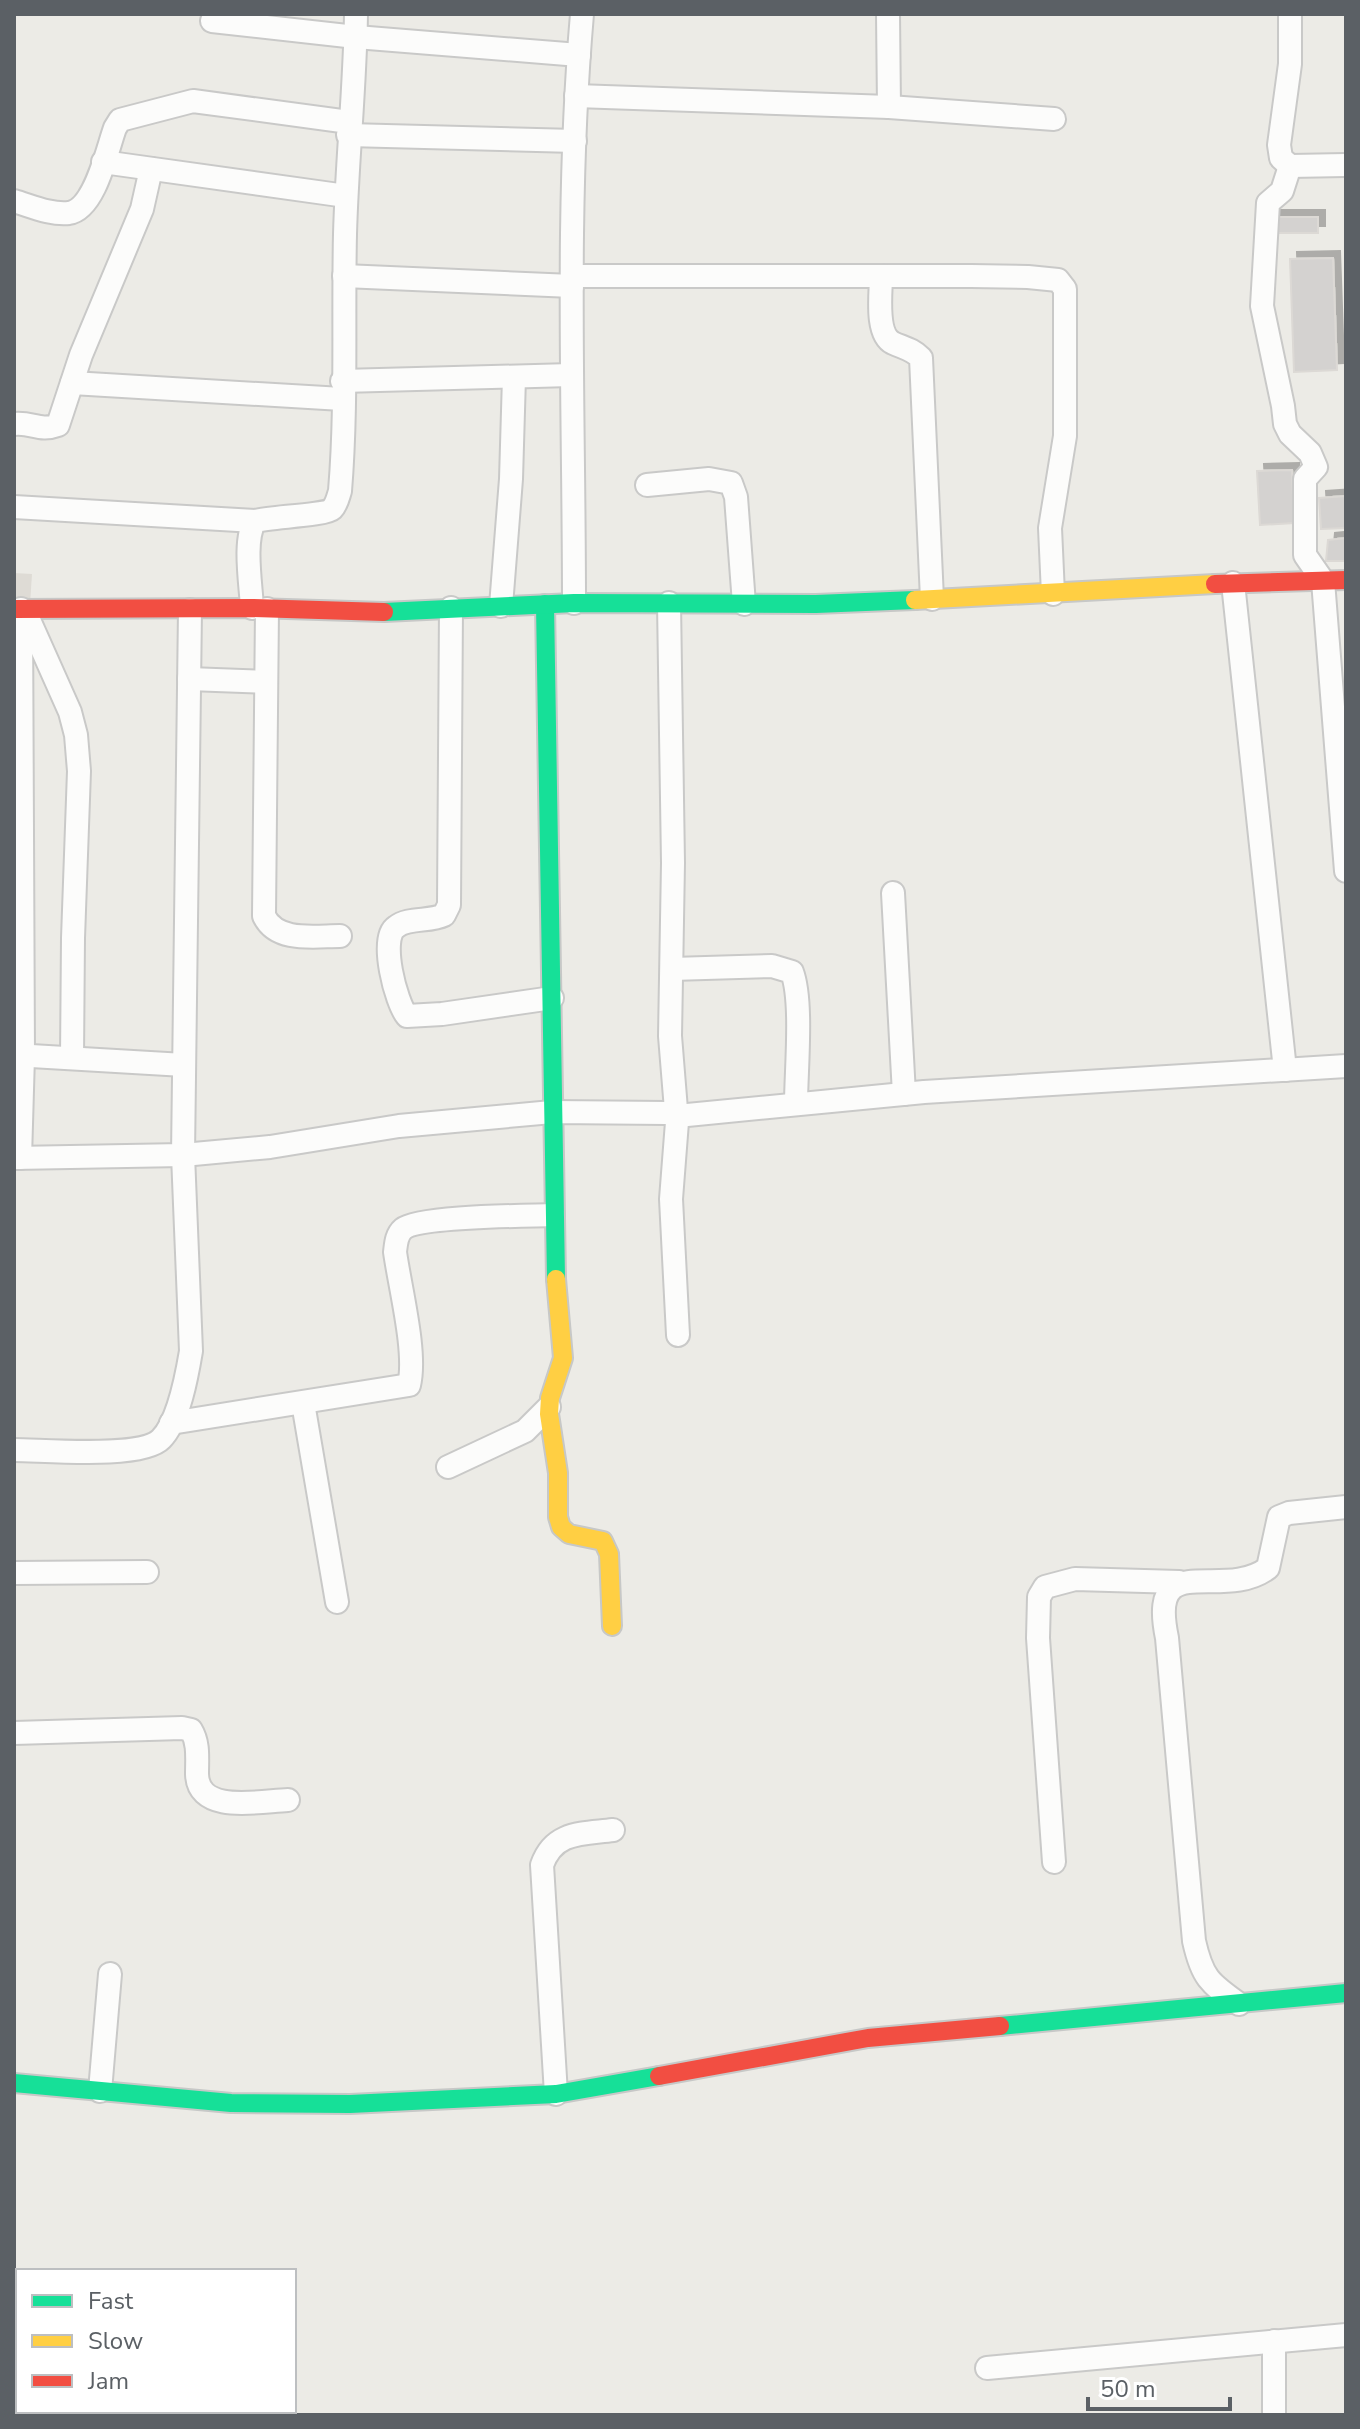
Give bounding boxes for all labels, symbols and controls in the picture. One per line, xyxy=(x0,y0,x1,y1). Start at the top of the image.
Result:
legend xyxy=(16,2269,296,2413)
text: Fast xyxy=(88,2285,134,2317)
text: Slow xyxy=(88,2325,143,2357)
scale bar xyxy=(1088,2361,1230,2411)
text: Jam xyxy=(87,2365,129,2397)
text: 50 m xyxy=(1100,2373,1156,2405)

